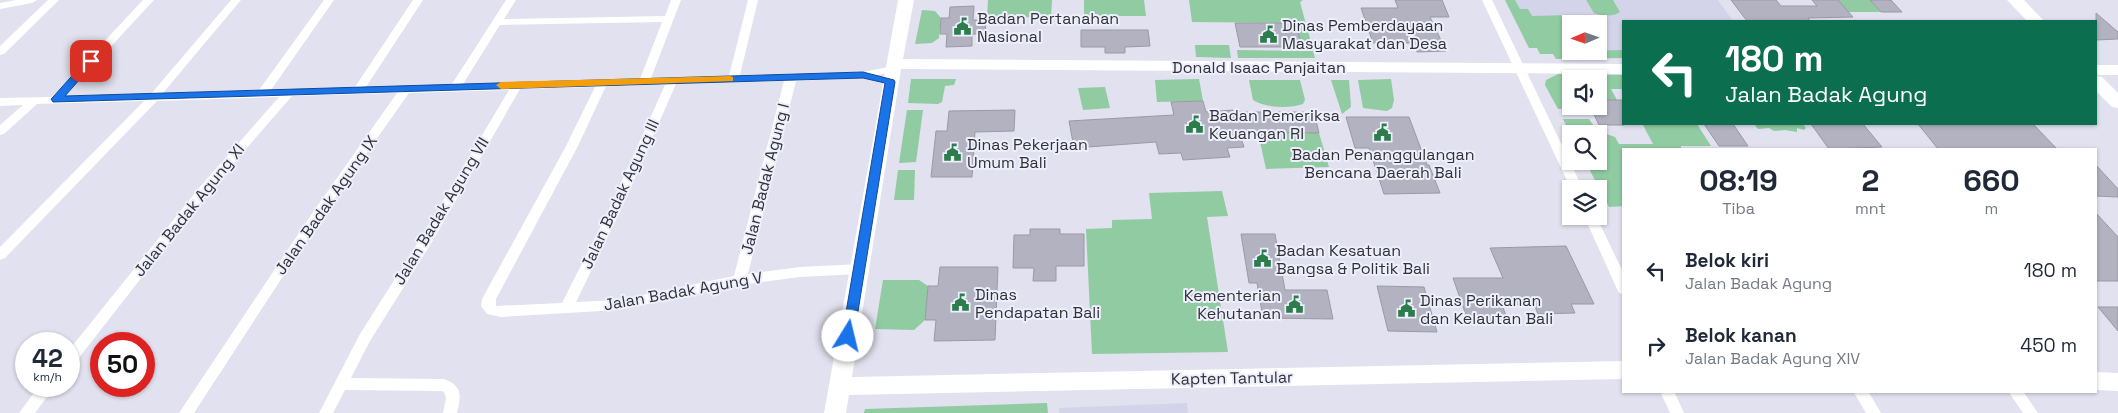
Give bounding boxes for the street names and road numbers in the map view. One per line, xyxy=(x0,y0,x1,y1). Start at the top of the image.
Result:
street label: Donald Isaac Panjaitan xyxy=(1172,57,1346,78)
street label: Jalan Badak Agung I xyxy=(736,101,794,257)
street label: Jalan Badak Agung III xyxy=(576,116,664,272)
street label: Jalan Badak Agung IX xyxy=(270,131,382,279)
street label: Jalan Badak Agung VII xyxy=(389,133,493,289)
street label: Jalan Badak Agung XI xyxy=(129,139,249,281)
street label: Jalan Badak Agung V xyxy=(602,267,764,315)
street label: Kapten Tantular xyxy=(1171,366,1293,390)

